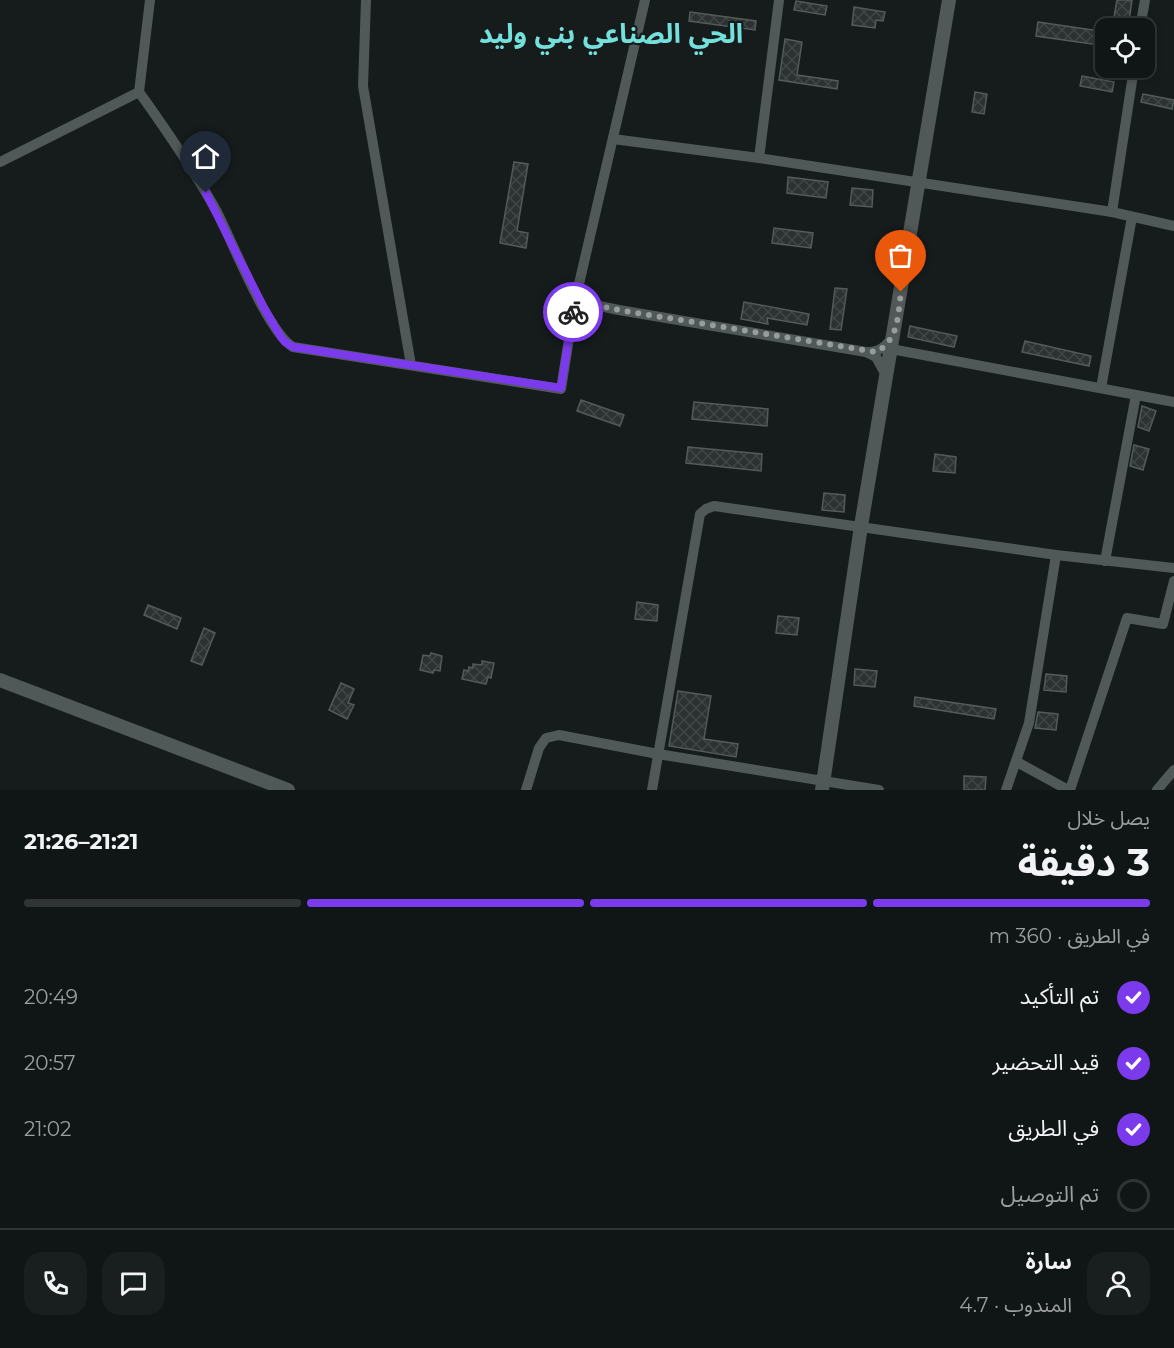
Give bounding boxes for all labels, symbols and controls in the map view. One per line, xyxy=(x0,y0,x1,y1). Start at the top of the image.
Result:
district label: الحي الصناعي بني وليد xyxy=(479,17,743,55)
map controls xyxy=(1095,18,1155,78)
button: locate xyxy=(1095,18,1155,78)
pin xyxy=(180,131,231,193)
icon: home xyxy=(189,140,222,173)
pin xyxy=(875,230,926,292)
icon: bag xyxy=(884,239,917,272)
courier xyxy=(543,282,603,342)
icon: bike xyxy=(557,296,590,329)
text: يصل خلال xyxy=(1068,806,1150,830)
text: 21:21–21:26 xyxy=(24,828,138,855)
text: 3 دقيقة xyxy=(1018,838,1150,886)
text: في الطريق · 360 m xyxy=(989,924,1150,948)
icon: check xyxy=(1117,981,1150,1014)
text: تم التأكيد xyxy=(1020,983,1099,1010)
text: 20:49 xyxy=(24,985,78,1009)
icon: check xyxy=(1117,1047,1150,1080)
text: قيد التحضير xyxy=(993,1049,1099,1076)
text: 20:57 xyxy=(24,1051,76,1075)
icon: check xyxy=(1117,1113,1150,1146)
text: في الطريق xyxy=(1008,1115,1099,1142)
text: 21:02 xyxy=(24,1117,71,1141)
text: تم التوصيل xyxy=(1001,1181,1099,1208)
text: سارة xyxy=(1026,1248,1072,1275)
button: phone xyxy=(24,1252,87,1315)
button: chat xyxy=(102,1252,165,1315)
button: person xyxy=(1087,1252,1150,1315)
text: المندوب · 4.7 xyxy=(959,1293,1072,1317)

